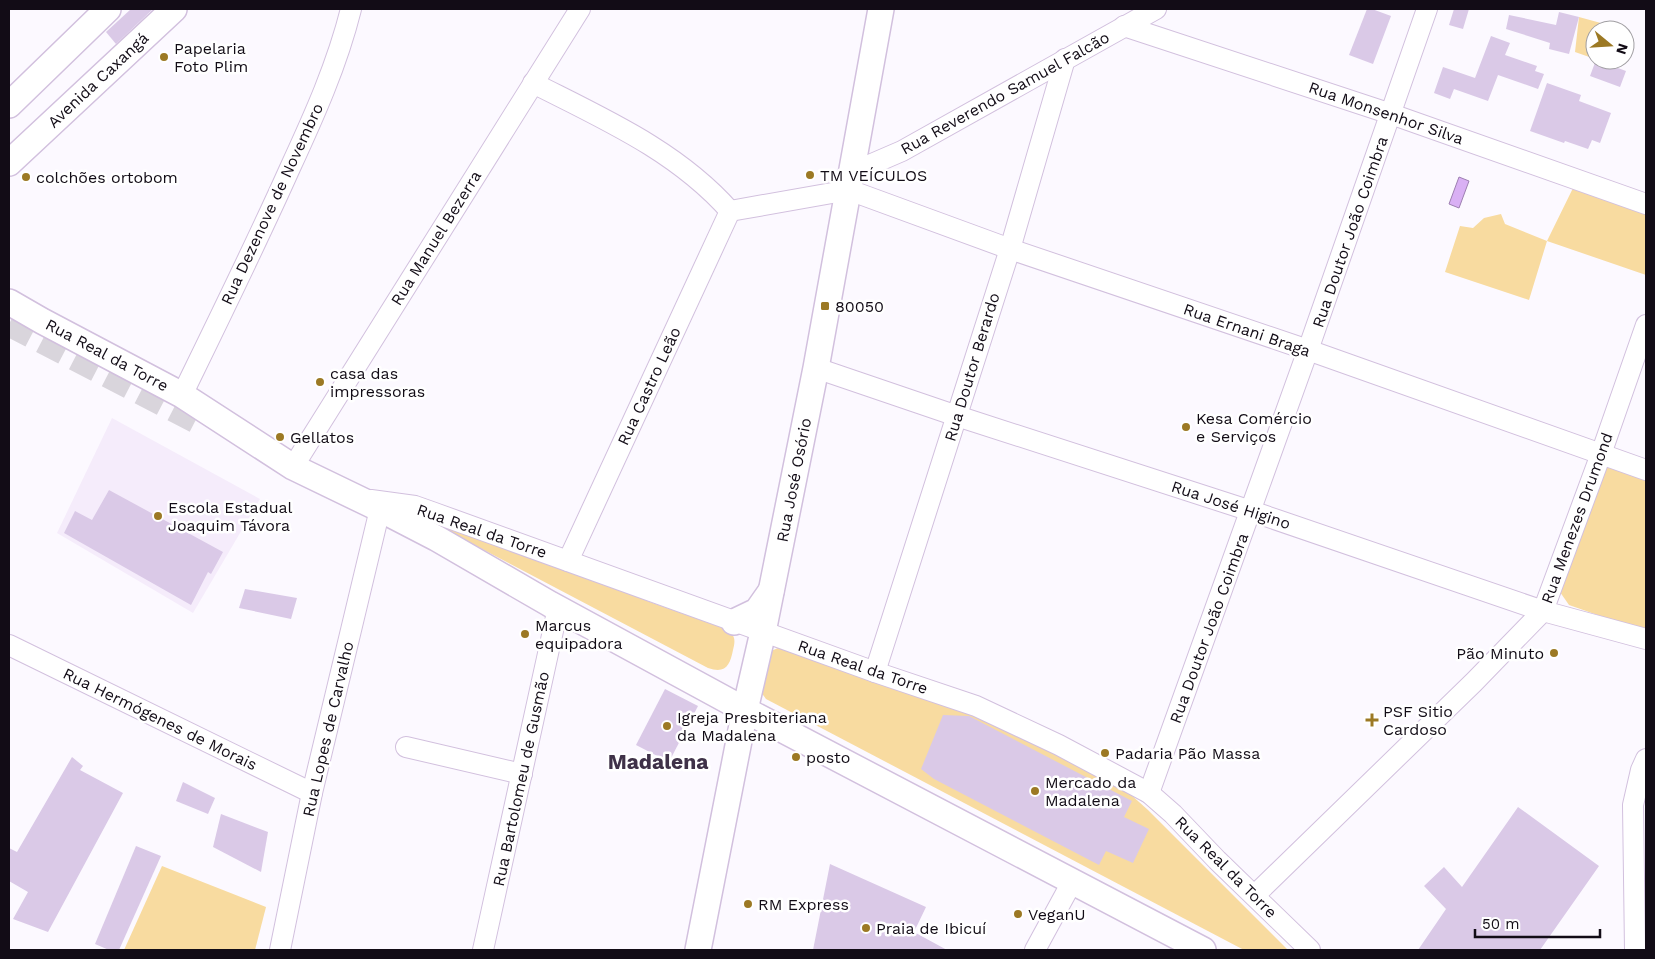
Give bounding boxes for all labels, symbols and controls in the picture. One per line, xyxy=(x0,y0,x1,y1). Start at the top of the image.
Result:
north arrow xyxy=(1585,20,1635,70)
street label: Avenida Caxangá xyxy=(44,28,152,132)
street label: Rua Reverendo Samuel Falcão xyxy=(897,28,1113,158)
place label: Papelaria Foto Plim xyxy=(174,39,248,76)
text: N xyxy=(1613,42,1632,56)
marker: Papelaria Foto Plim xyxy=(158,51,170,63)
street label: Rua Monsenhor Silva xyxy=(1306,78,1466,148)
street label: Rua Dezenove de Novembro xyxy=(217,100,327,308)
street label: Rua Doutor João Coimbra xyxy=(1308,134,1392,330)
place label: TM VEÍCULOS xyxy=(820,166,927,185)
street label: Rua Manuel Bezerra xyxy=(387,167,485,309)
place label: colchões ortobom xyxy=(36,168,178,187)
marker: TM VEÍCULOS xyxy=(804,169,816,181)
marker: colchões ortobom xyxy=(20,171,32,183)
street label: Rua Doutor Berardo xyxy=(940,290,1004,444)
place label: 80050 xyxy=(835,297,884,316)
street label: Rua Ernani Braga xyxy=(1181,299,1313,361)
marker: 80050 xyxy=(819,300,831,312)
street label: Rua Real da Torre xyxy=(42,315,172,395)
street label: Rua Castro Leão xyxy=(613,324,685,448)
place label: casa das impressoras xyxy=(330,364,425,401)
marker: casa das impressoras xyxy=(314,376,326,388)
place label: Kesa Comércio e Serviços xyxy=(1196,409,1312,446)
street label: Rua José Osório xyxy=(773,416,815,544)
marker: Kesa Comércio e Serviços xyxy=(1180,421,1192,433)
place label: Gellatos xyxy=(290,428,354,447)
street label: Rua Menezes Drumond xyxy=(1537,430,1617,606)
marker: Gellatos xyxy=(274,431,286,443)
street label: Rua José Higino xyxy=(1169,477,1293,533)
place label: Escola Estadual Joaquim Távora xyxy=(168,498,293,535)
street label: Rua Real da Torre xyxy=(415,500,549,562)
marker: Escola Estadual Joaquim Távora xyxy=(152,510,164,522)
street label: Rua Doutor João Coimbra xyxy=(1166,530,1252,726)
place label: Marcus equipadora xyxy=(535,616,622,653)
marker: Marcus equipadora xyxy=(519,628,531,640)
street label: Rua Real da Torre xyxy=(796,636,930,698)
street label: Rua Lopes de Carvalho xyxy=(299,639,357,819)
place label: Pão Minuto xyxy=(1456,644,1544,663)
marker: Pão Minuto xyxy=(1548,647,1560,659)
street label: Rua Hermógenes de Morais xyxy=(60,664,260,774)
street label: Rua Bartolomeu de Gusmão xyxy=(489,670,553,888)
place label: PSF Sitio Cardoso xyxy=(1383,702,1453,739)
place label: Igreja Presbiteriana da Madalena xyxy=(677,708,827,745)
marker: PSF Sitio Cardoso xyxy=(1365,713,1379,727)
marker: Igreja Presbiteriana da Madalena xyxy=(661,720,673,732)
place label: Padaria Pão Massa xyxy=(1115,744,1260,763)
marker: Padaria Pão Massa xyxy=(1099,747,1111,759)
place label: posto xyxy=(806,748,850,767)
district label: Madalena xyxy=(608,749,709,774)
marker: posto xyxy=(790,751,802,763)
place label: Mercado da Madalena xyxy=(1045,773,1136,810)
marker: Mercado da Madalena xyxy=(1029,785,1041,797)
street label: Rua Real da Torre xyxy=(1171,812,1281,922)
place label: RM Express xyxy=(758,895,849,914)
marker: RM Express xyxy=(742,898,754,910)
place label: VeganU xyxy=(1028,905,1086,924)
scale bar xyxy=(1475,906,1600,938)
marker: VeganU xyxy=(1012,908,1024,920)
text: 50 m xyxy=(1482,915,1519,933)
place label: Praia de Ibicuí xyxy=(876,919,986,938)
marker: Praia de Ibicuí xyxy=(860,922,872,934)

